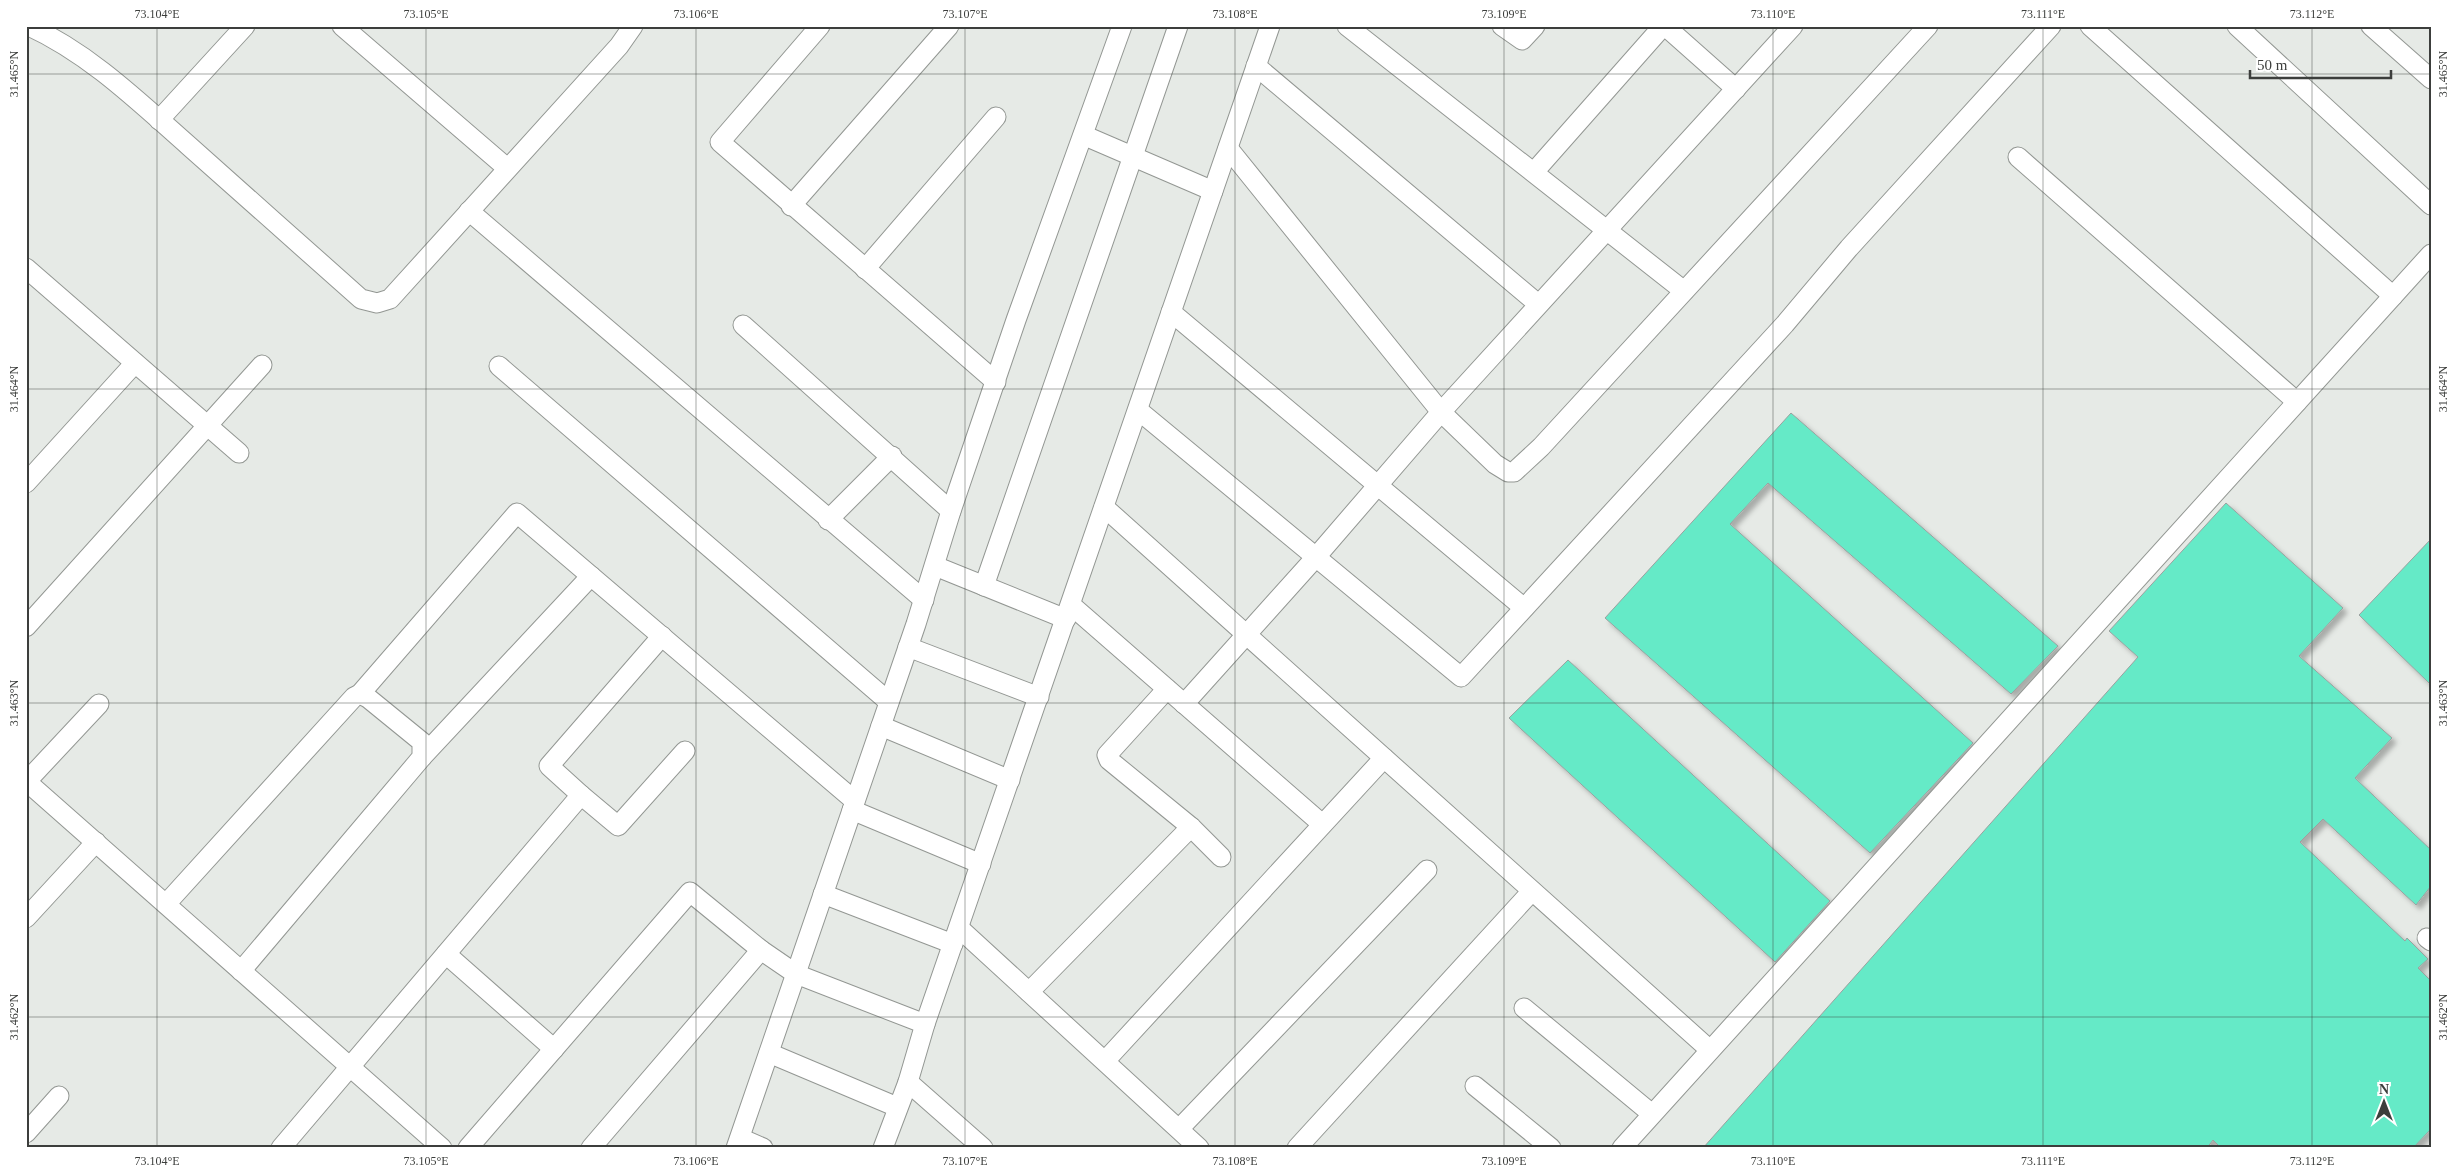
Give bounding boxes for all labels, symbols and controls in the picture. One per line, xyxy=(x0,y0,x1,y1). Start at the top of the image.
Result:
text: 73.104°E xyxy=(134,7,180,21)
text: 73.105°E xyxy=(403,7,449,21)
text: 73.106°E xyxy=(673,7,719,21)
text: 73.107°E xyxy=(942,7,988,21)
text: 73.108°E xyxy=(1212,7,1258,21)
text: 73.109°E xyxy=(1481,7,1527,21)
text: 73.110°E xyxy=(1751,7,1795,21)
text: 73.111°E xyxy=(2021,7,2065,21)
text: 73.112°E xyxy=(2290,7,2334,21)
scale bar xyxy=(2250,48,2391,80)
text: 31.465°N xyxy=(7,50,21,97)
text: 31.465°N xyxy=(2436,50,2450,97)
text: 50 m xyxy=(2257,57,2288,73)
text: 31.464°N xyxy=(7,365,21,412)
text: 31.464°N xyxy=(2436,365,2450,412)
text: 31.463°N xyxy=(7,679,21,726)
text: 31.463°N xyxy=(2436,679,2450,726)
text: 31.462°N xyxy=(7,993,21,1040)
text: 31.462°N xyxy=(2436,993,2450,1040)
north arrow xyxy=(2360,1076,2410,1126)
text: N xyxy=(2379,1082,2389,1097)
text: 73.104°E xyxy=(134,1154,180,1168)
text: 73.105°E xyxy=(403,1154,449,1168)
text: 73.106°E xyxy=(673,1154,719,1168)
text: 73.107°E xyxy=(942,1154,988,1168)
text: 73.108°E xyxy=(1212,1154,1258,1168)
text: 73.109°E xyxy=(1481,1154,1527,1168)
text: 73.110°E xyxy=(1751,1154,1795,1168)
text: 73.111°E xyxy=(2021,1154,2065,1168)
text: 73.112°E xyxy=(2290,1154,2334,1168)

